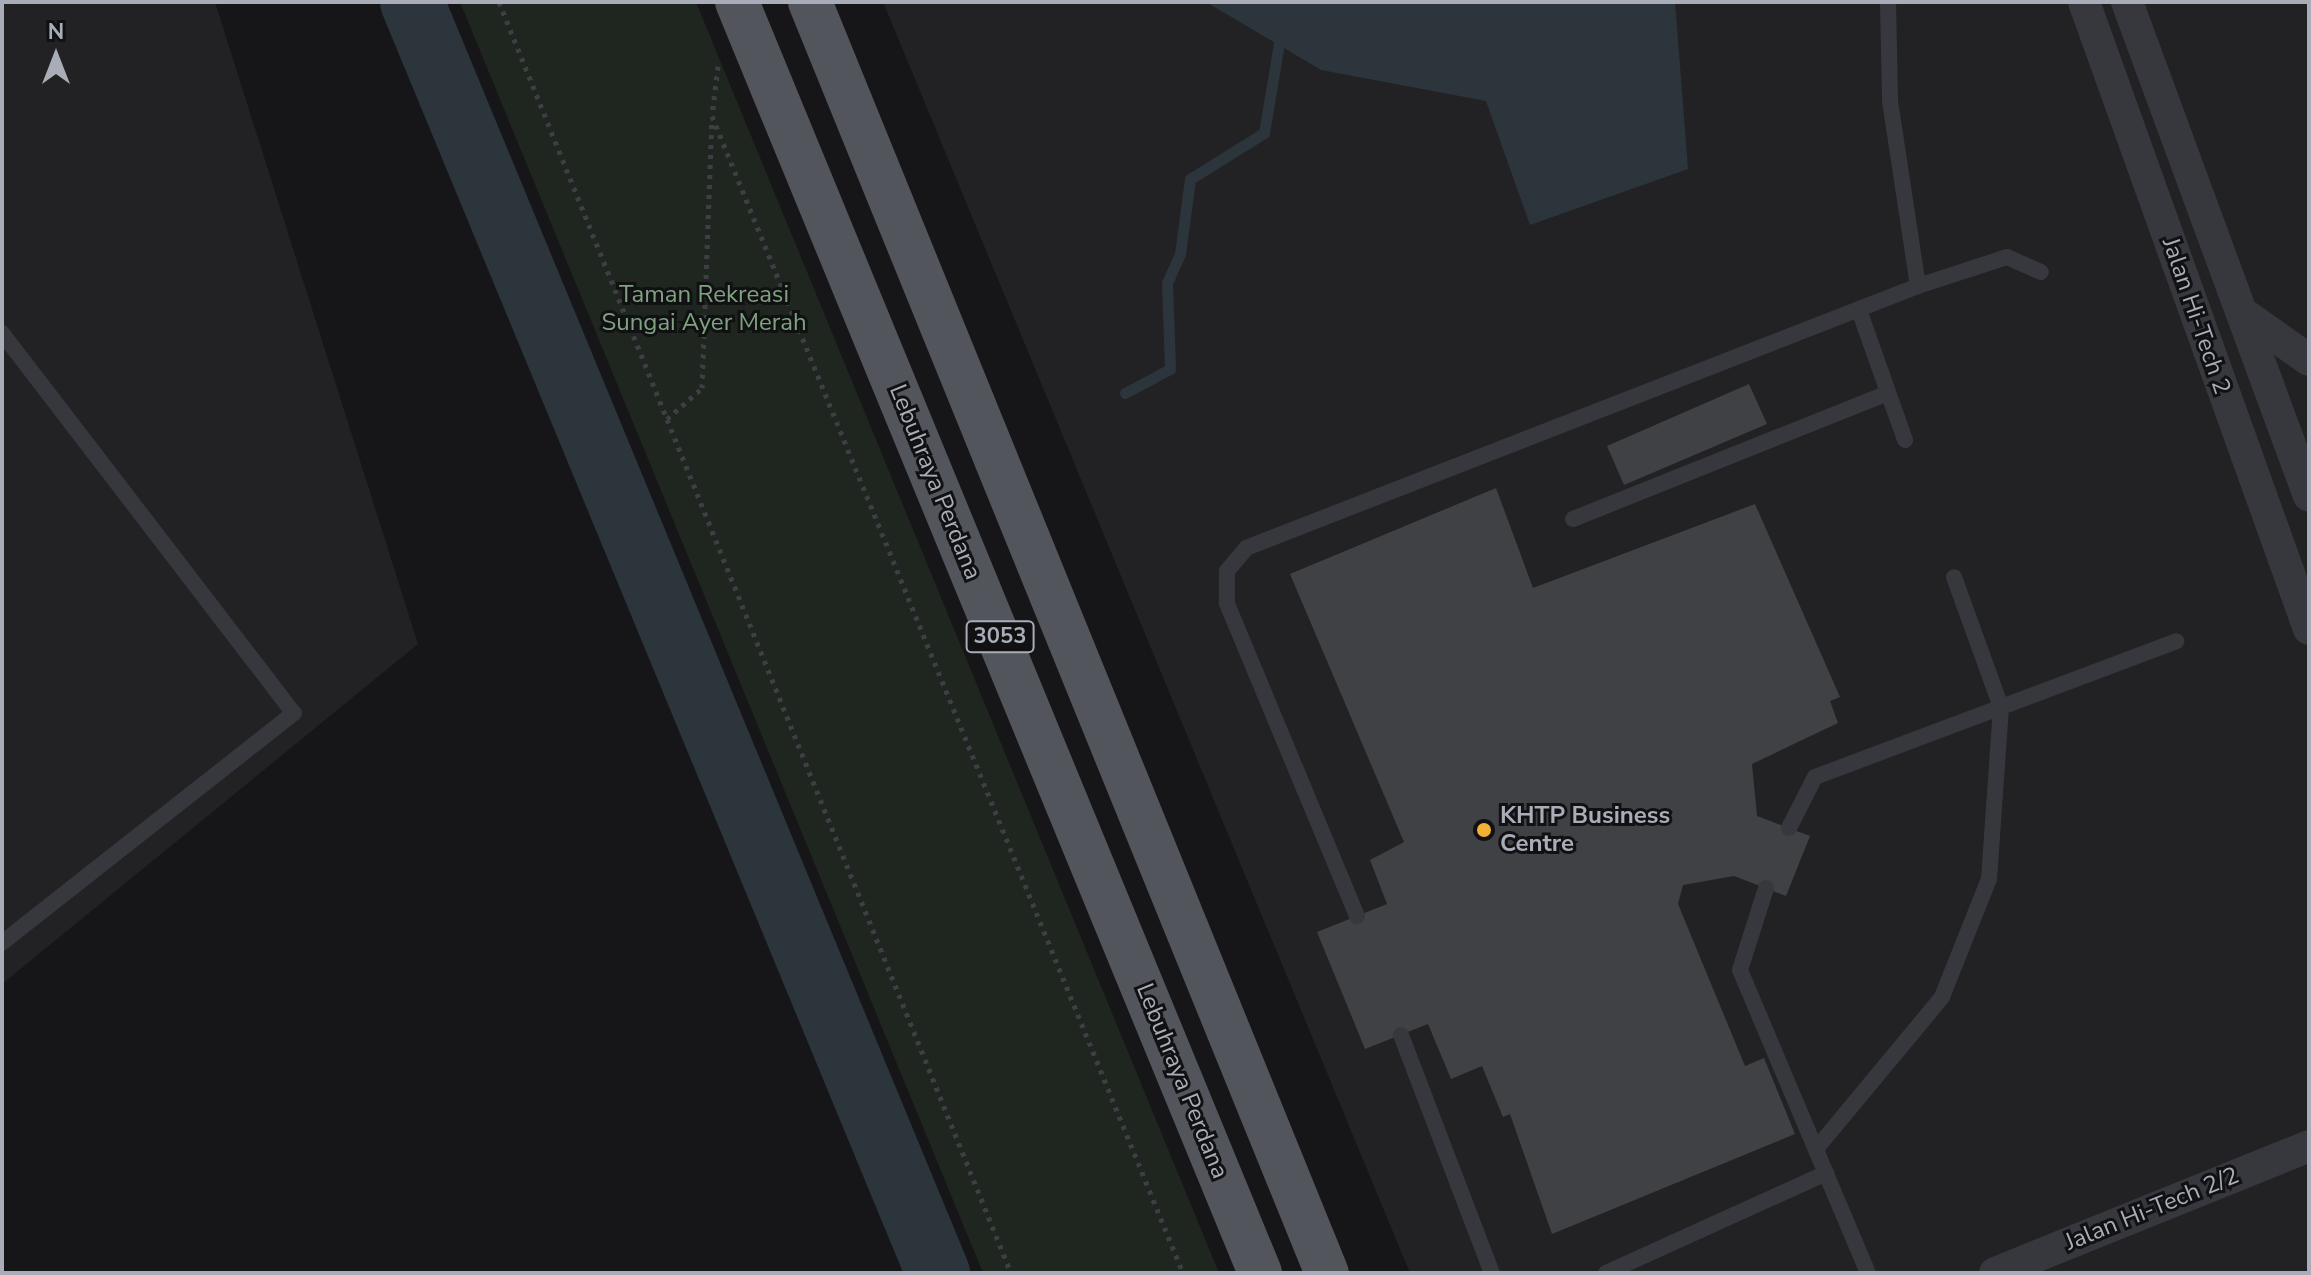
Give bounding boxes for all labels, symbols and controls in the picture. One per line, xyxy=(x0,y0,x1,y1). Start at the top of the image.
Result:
north arrow xyxy=(16,16,96,96)
text: N xyxy=(48,17,64,47)
street label: Jalan Hi-Tech 2 xyxy=(2156,234,2236,398)
park label: Taman Rekreasi Sungai Ayer Merah xyxy=(601,281,807,337)
street label: Lebuhraya Perdana xyxy=(883,380,987,584)
road number: 3053 xyxy=(964,619,1036,655)
place label: KHTP Business Centre xyxy=(1500,802,1670,858)
marker: KHTP Business Centre xyxy=(1475,821,1493,839)
street label: Lebuhraya Perdana xyxy=(1130,979,1234,1183)
street label: Jalan Hi-Tech 2/2 xyxy=(2061,1161,2243,1257)

